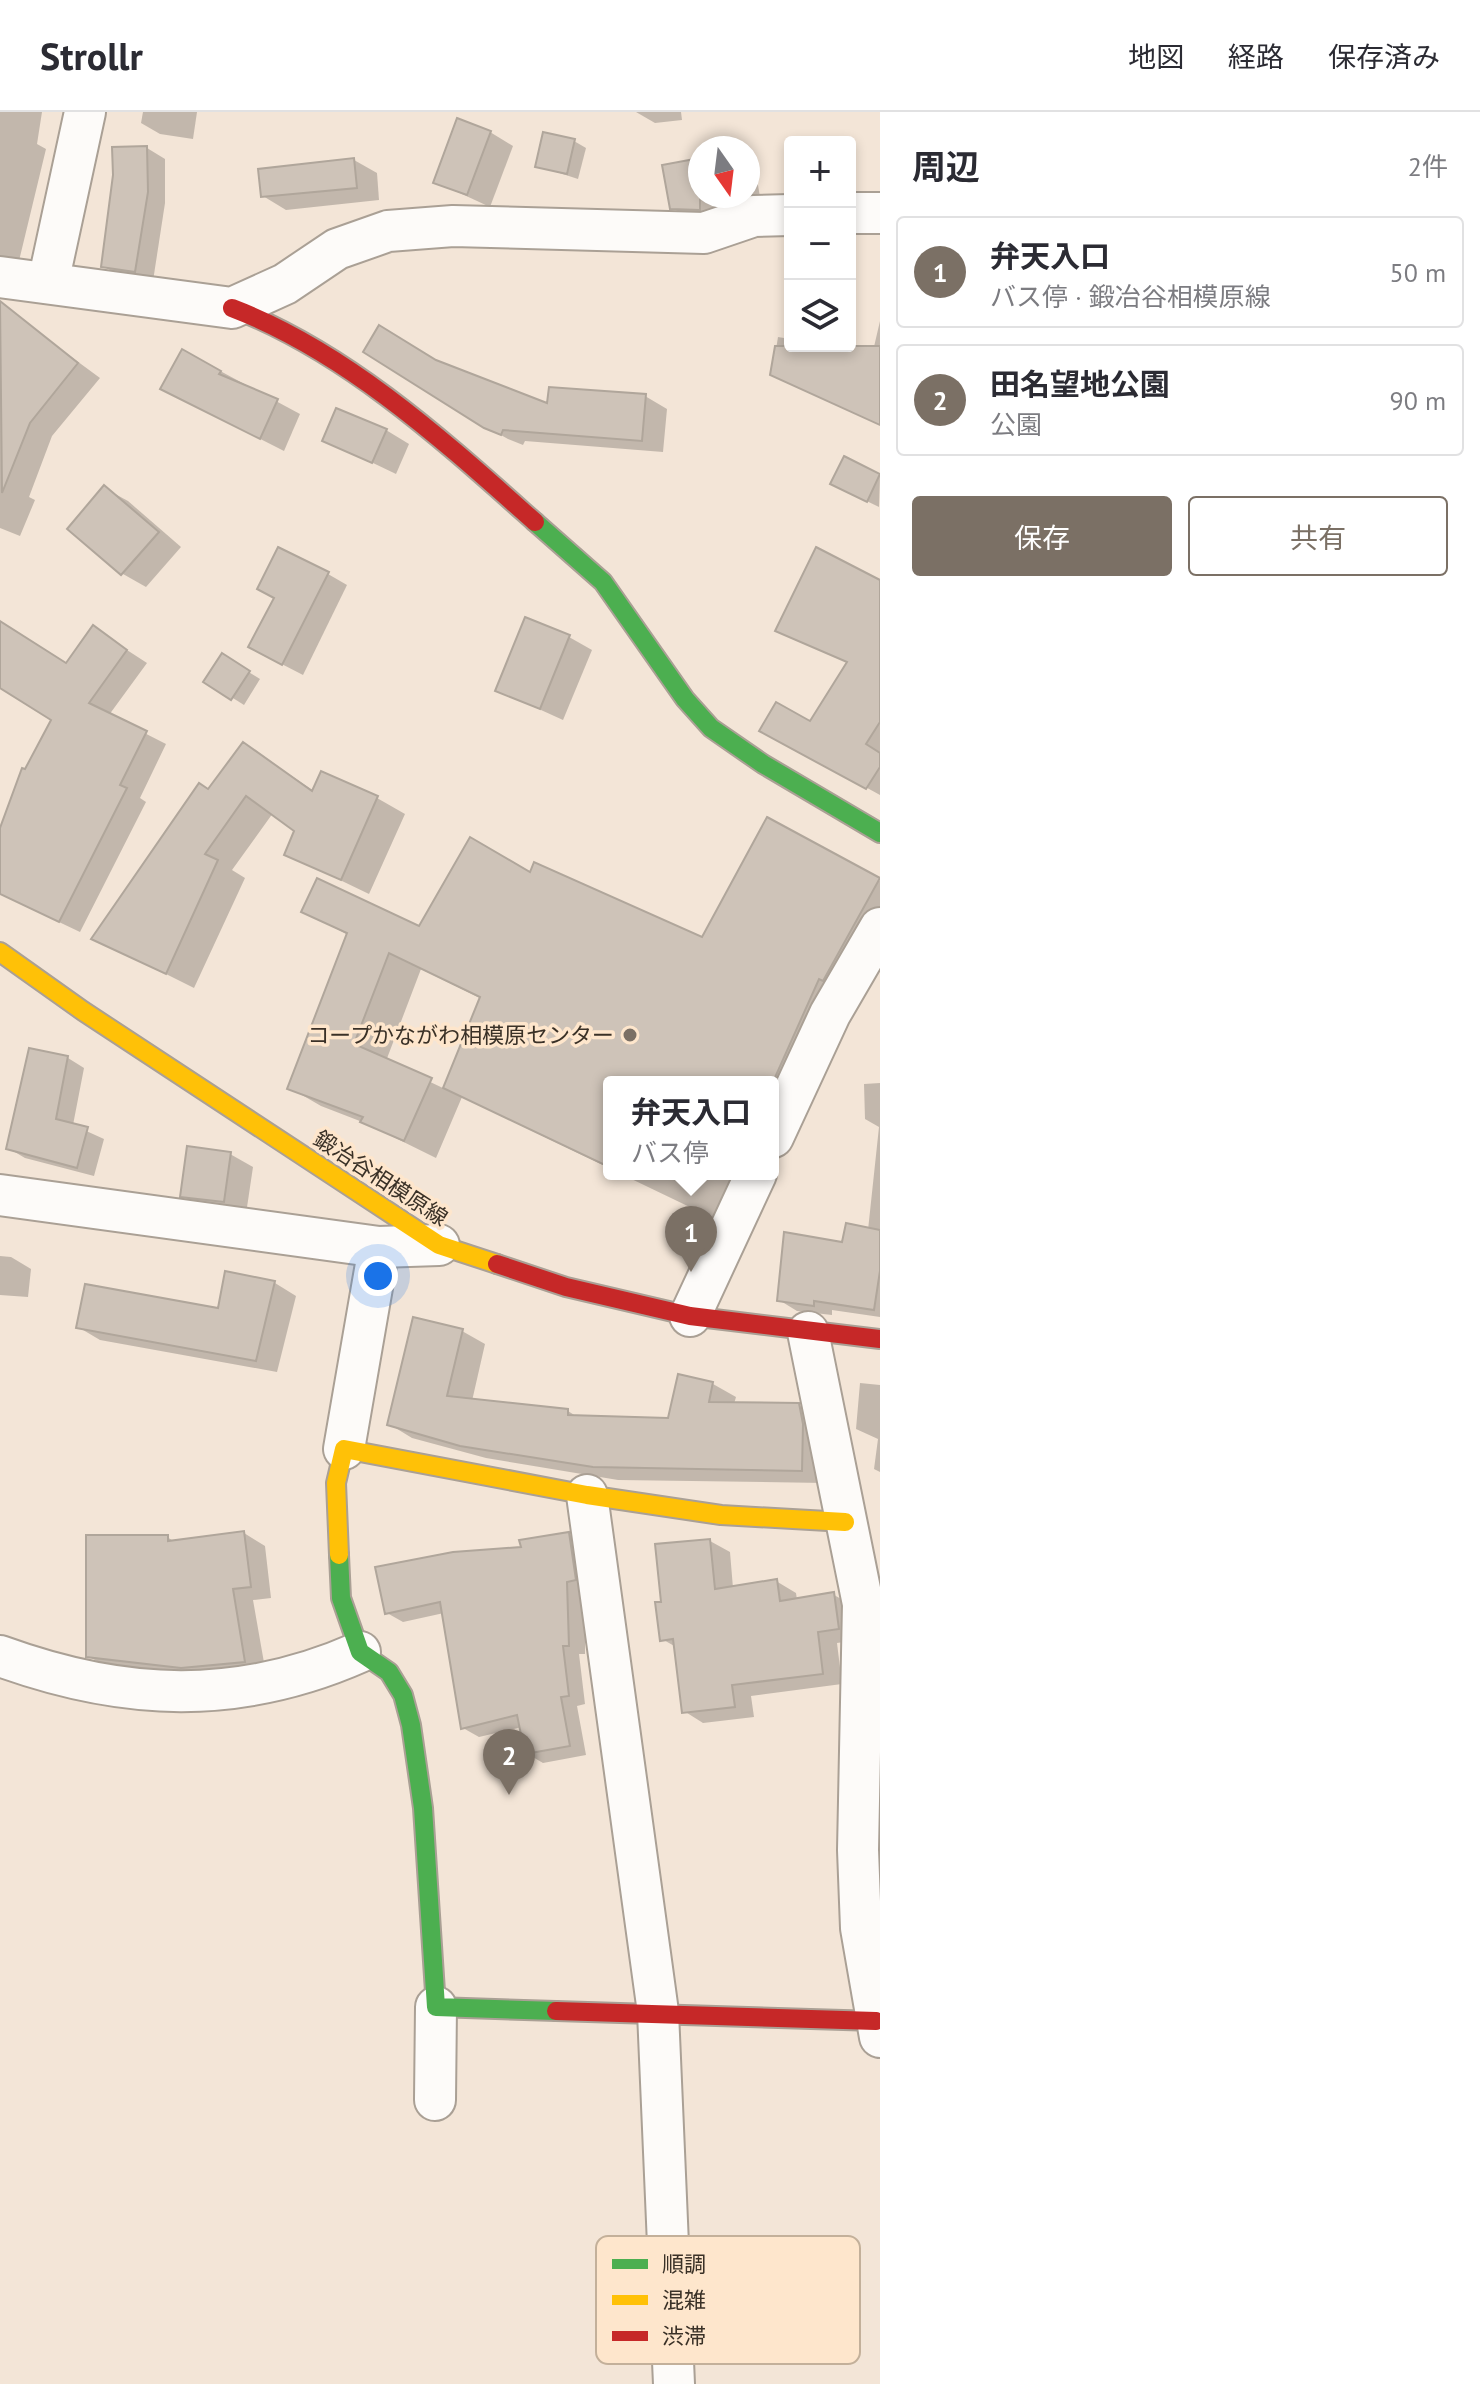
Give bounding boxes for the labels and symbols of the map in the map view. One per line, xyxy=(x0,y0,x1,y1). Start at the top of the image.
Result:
north arrow xyxy=(688,136,760,208)
place label: コープかながわ相模原センター xyxy=(307,1021,614,1049)
marker: コープかながわ相模原センター xyxy=(621,1026,639,1044)
street label: 鍛冶谷相模原線 xyxy=(309,1124,453,1232)
pin: 1 xyxy=(665,1206,717,1272)
your location xyxy=(358,1256,398,1296)
pin: 2 xyxy=(483,1729,535,1795)
legend xyxy=(596,2236,860,2364)
text: 順調 xyxy=(662,2250,706,2278)
text: 混雑 xyxy=(662,2286,706,2314)
text: 渋滞 xyxy=(662,2322,706,2350)

